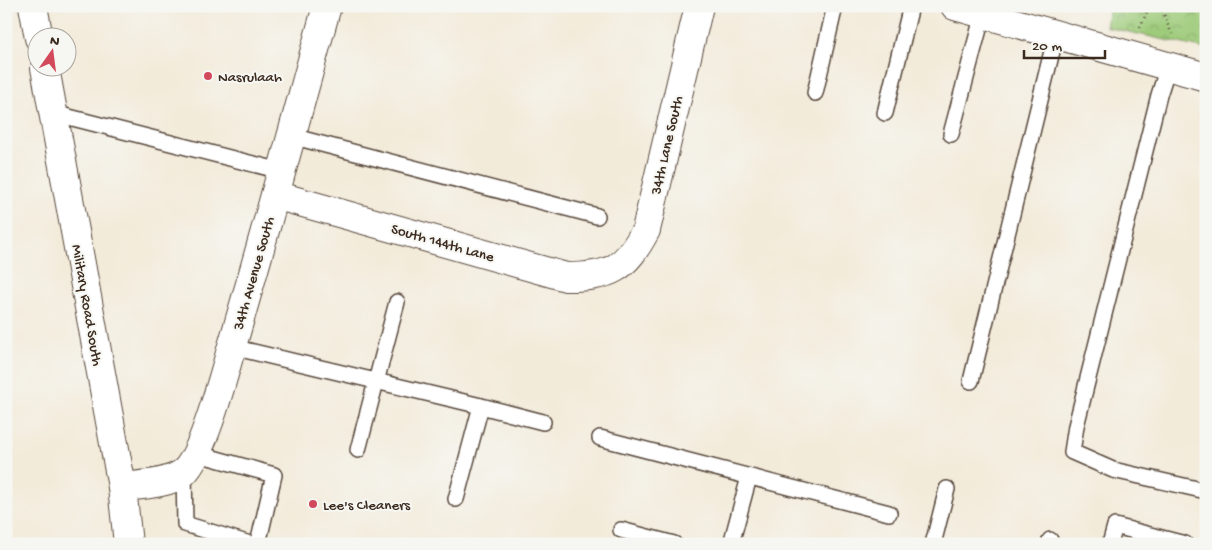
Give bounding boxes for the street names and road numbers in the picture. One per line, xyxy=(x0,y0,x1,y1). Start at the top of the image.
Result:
street label: 34th Lane South xyxy=(648,94,688,198)
street label: 34th Avenue South xyxy=(230,215,280,333)
street label: South 144th Lane xyxy=(389,221,496,267)
street label: Military Road South xyxy=(66,243,106,368)

